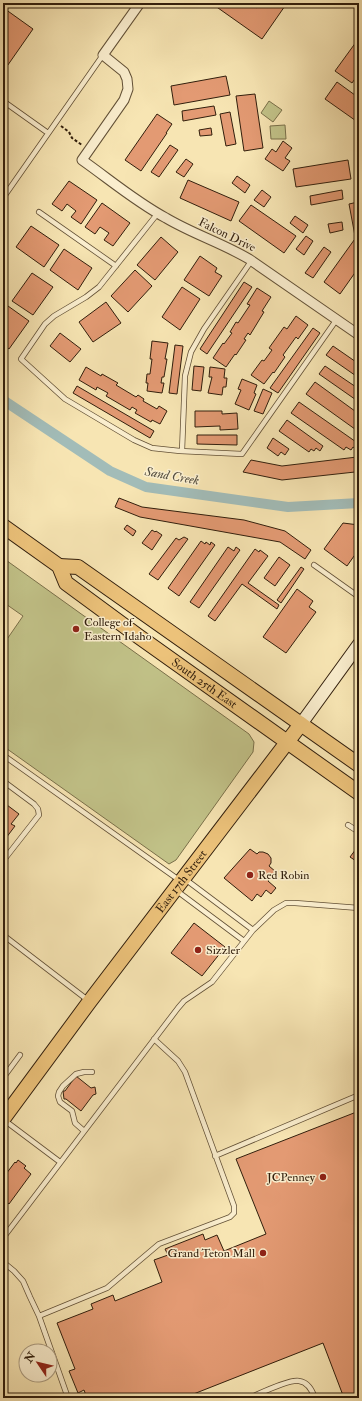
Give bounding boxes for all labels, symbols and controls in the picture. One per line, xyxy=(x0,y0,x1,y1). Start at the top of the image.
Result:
street label: Falcon Drive xyxy=(196,215,258,255)
water label: Sand Creek xyxy=(143,463,200,489)
place label: College of Eastern Idaho xyxy=(84,615,152,644)
marker: College of Eastern Idaho xyxy=(71,624,81,634)
street label: South 25th East xyxy=(169,655,240,712)
street label: East 17th Street xyxy=(152,847,210,916)
place label: Red Robin xyxy=(258,868,309,883)
marker: Red Robin xyxy=(245,870,255,880)
place label: Sizzler xyxy=(206,943,240,958)
marker: Sizzler xyxy=(193,945,203,955)
place label: JCPenney xyxy=(266,1170,316,1185)
marker: JCPenney xyxy=(318,1172,328,1182)
place label: Grand Teton Mall xyxy=(168,1246,255,1261)
marker: Grand Teton Mall xyxy=(258,1248,268,1258)
north arrow xyxy=(18,1343,58,1383)
text: N xyxy=(21,1349,39,1366)

